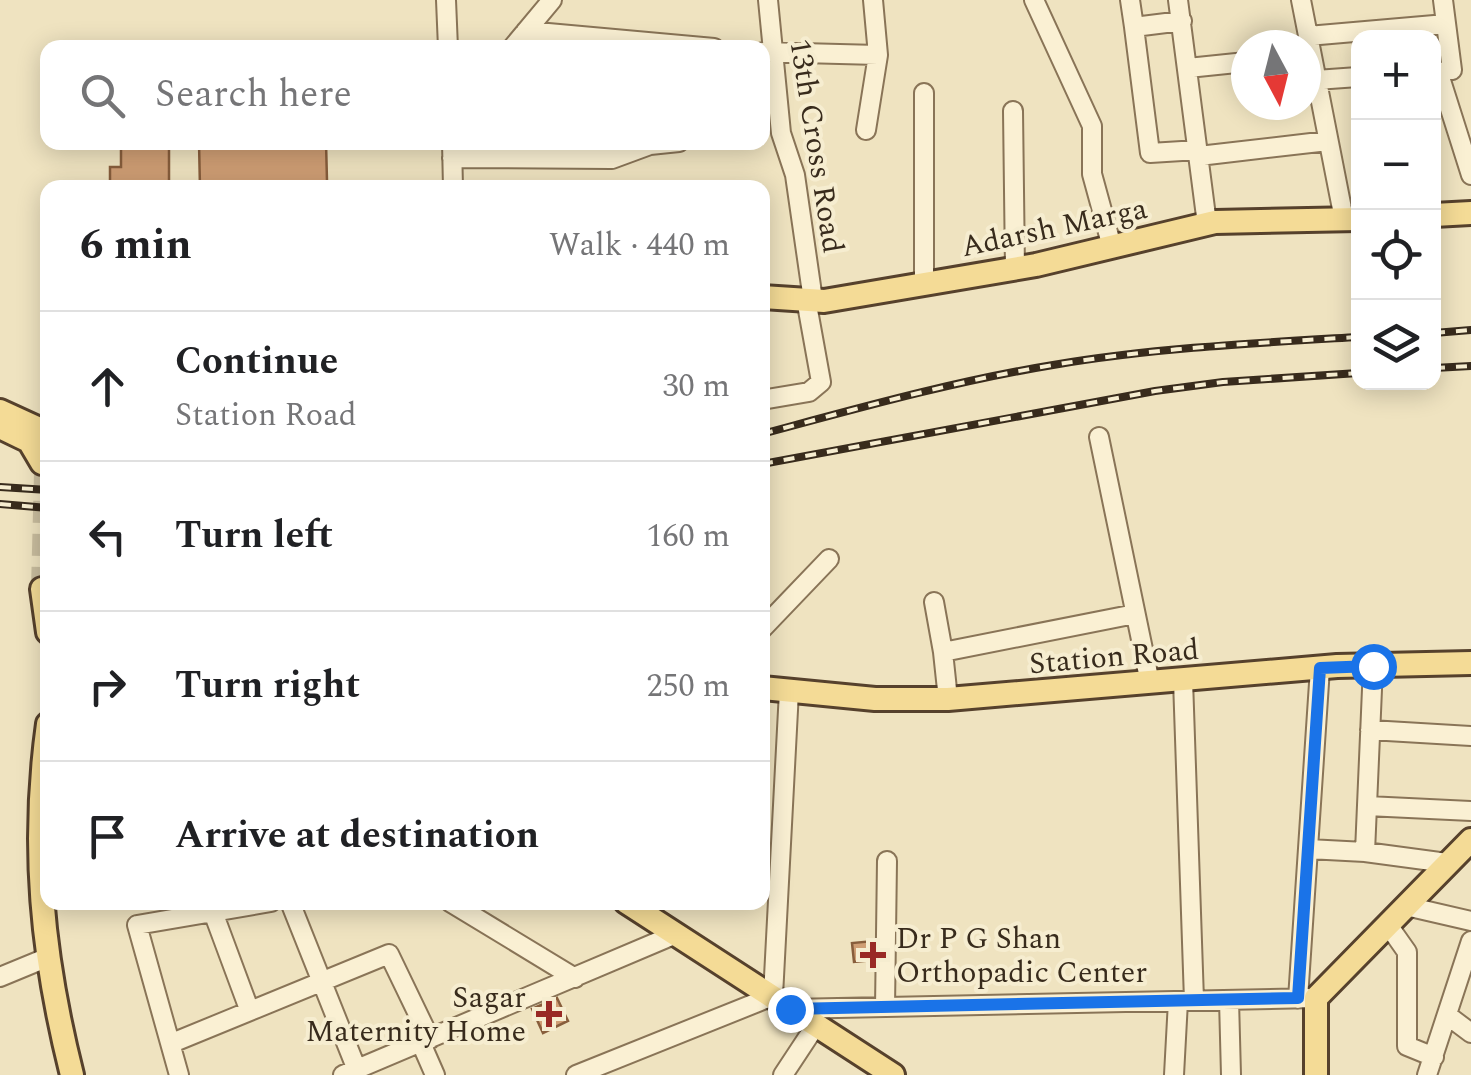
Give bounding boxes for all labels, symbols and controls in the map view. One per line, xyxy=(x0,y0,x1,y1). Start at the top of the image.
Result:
north arrow xyxy=(1231,30,1321,120)
map controls xyxy=(1351,30,1441,390)
button: + xyxy=(1351,30,1441,120)
street label: 13th Cross Road xyxy=(776,36,856,257)
search box xyxy=(40,40,770,150)
text: Search here xyxy=(155,66,352,124)
icon: search xyxy=(75,68,130,123)
button: − xyxy=(1351,120,1441,210)
street label: Adarsh Marga xyxy=(957,186,1152,270)
button: locate xyxy=(1351,210,1441,300)
text: 6 min xyxy=(80,214,192,277)
text: Walk · 440 m xyxy=(549,221,730,270)
button: layers xyxy=(1351,300,1441,390)
text: Continue xyxy=(175,333,338,391)
icon: ahead xyxy=(80,359,135,414)
text: 30 m xyxy=(662,362,730,411)
text: Station Road xyxy=(175,391,357,440)
text: Turn left xyxy=(175,507,333,565)
icon: left xyxy=(80,509,135,564)
text: 160 m xyxy=(646,512,730,561)
street label: Station Road xyxy=(1027,627,1201,687)
route start xyxy=(1351,644,1397,690)
text: Turn right xyxy=(175,657,360,715)
icon: right xyxy=(80,659,135,714)
text: 250 m xyxy=(646,662,730,711)
text: Arrive at destination xyxy=(175,807,539,865)
icon: arrive xyxy=(80,809,135,864)
place label: Dr P G Shan Orthopadic Center xyxy=(896,916,1147,996)
marker: Dr P G Shan Orthopadic Center xyxy=(860,942,886,968)
place label: Sagar Maternity Home xyxy=(305,975,526,1055)
route end xyxy=(768,987,814,1033)
marker: Sagar Maternity Home xyxy=(536,1001,562,1027)

